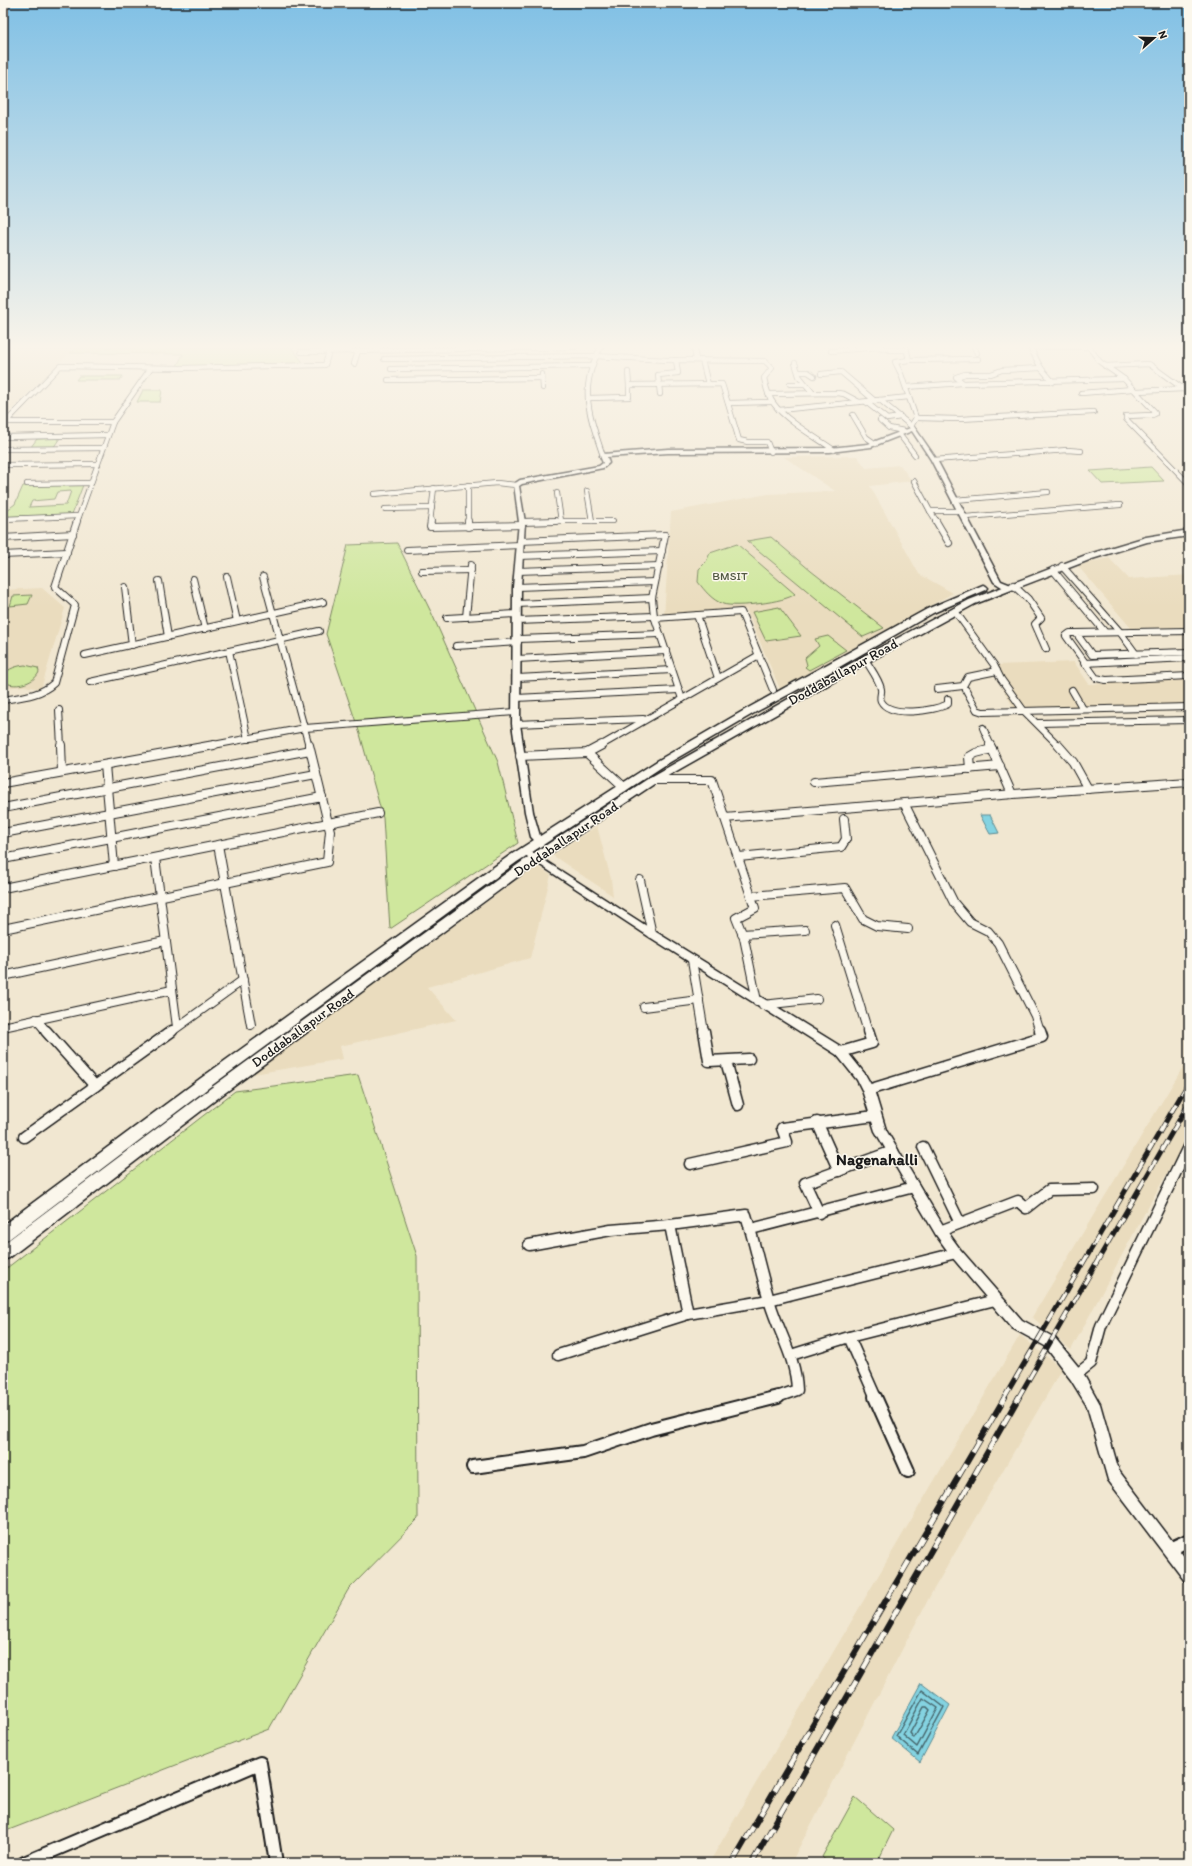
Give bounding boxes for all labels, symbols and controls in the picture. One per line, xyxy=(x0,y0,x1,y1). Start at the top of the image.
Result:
north arrow xyxy=(1134,18,1174,58)
text: N xyxy=(1156,29,1170,40)
park label: BMSIT xyxy=(712,569,748,583)
street label: Doddaballapur Road xyxy=(785,635,901,709)
street label: Doddaballapur Road xyxy=(510,797,622,880)
street label: Doddaballapur Road xyxy=(248,985,358,1071)
district label: Nagenahalli xyxy=(836,1150,918,1170)

